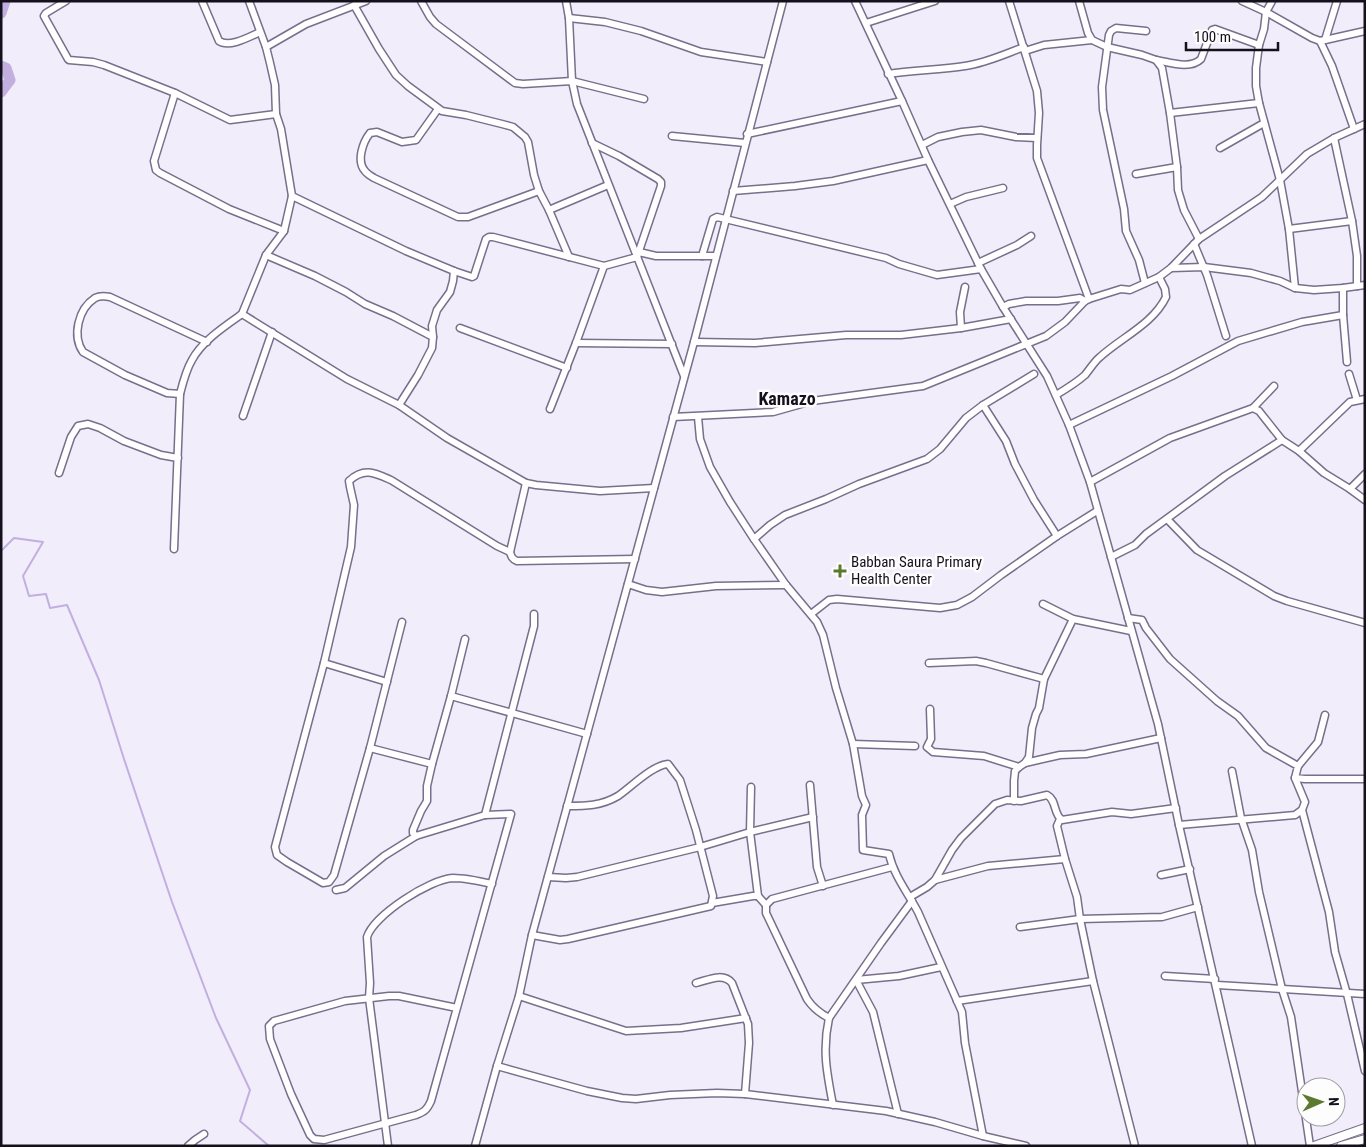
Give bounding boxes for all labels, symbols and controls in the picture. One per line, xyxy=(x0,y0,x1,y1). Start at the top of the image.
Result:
scale bar xyxy=(1186,20,1278,52)
text: 100 m xyxy=(1194,28,1231,46)
district label: Kamazo xyxy=(758,388,816,409)
place label: Babban Saura Primary Health Center xyxy=(851,553,982,588)
marker: Babban Saura Primary Health Center xyxy=(833,564,847,578)
north arrow xyxy=(1296,1077,1346,1127)
text: N xyxy=(1326,1097,1342,1106)

